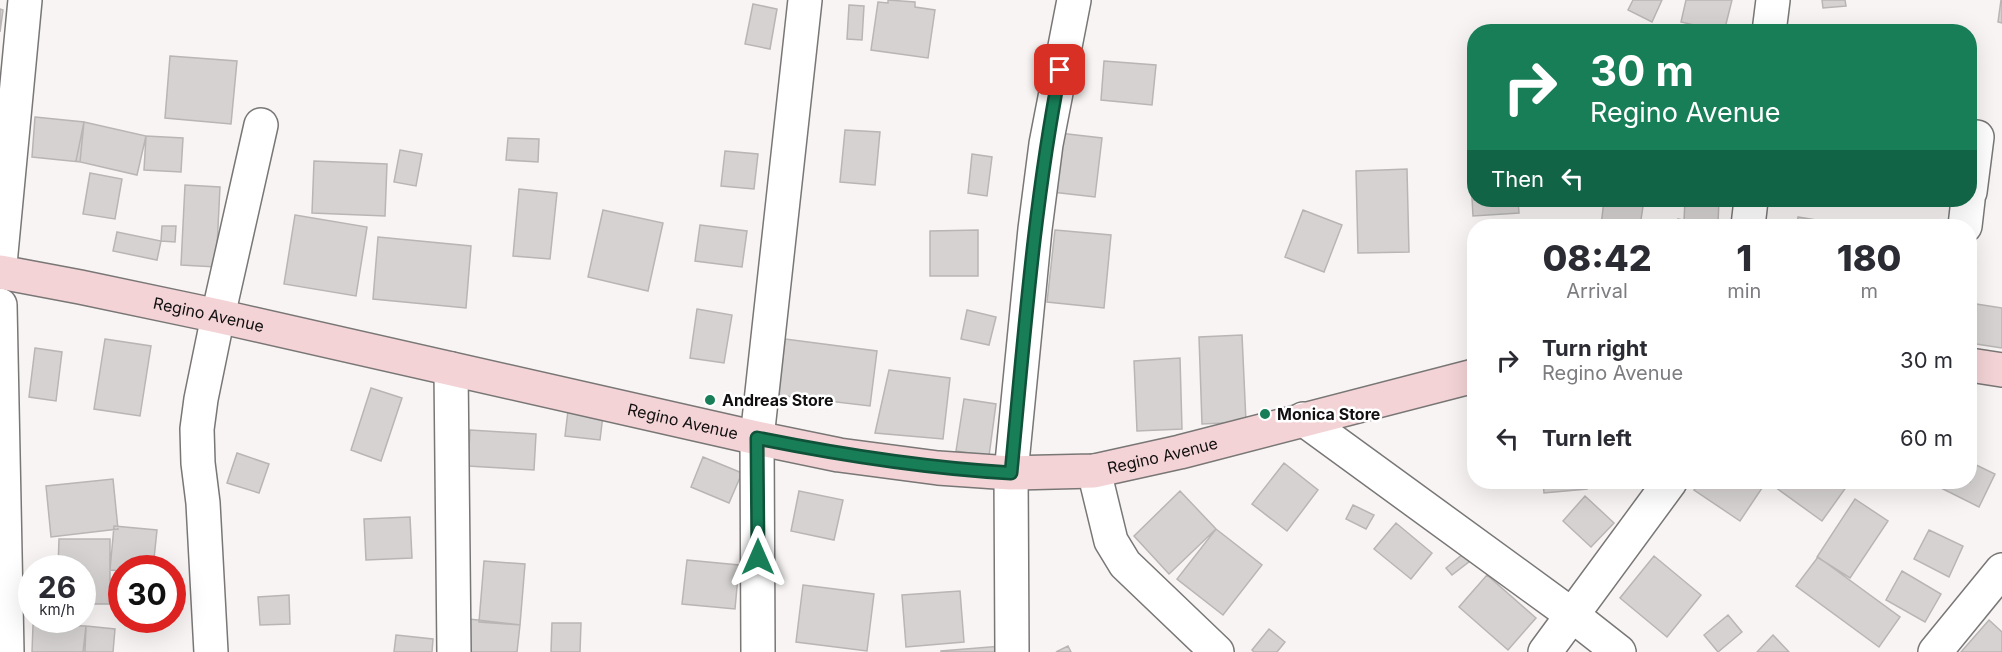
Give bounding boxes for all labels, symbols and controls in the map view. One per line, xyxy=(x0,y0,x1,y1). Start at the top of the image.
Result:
pin xyxy=(1034,44,1085,95)
text: 30 m xyxy=(1590,45,1694,96)
icon: right xyxy=(1491,48,1569,126)
icon: arrive xyxy=(1043,53,1076,86)
text: Regino Avenue xyxy=(1590,96,1780,129)
icon: left xyxy=(1556,162,1589,195)
text: Then xyxy=(1491,166,1544,192)
text: 08:42 xyxy=(1542,236,1652,280)
text: 1 xyxy=(1736,236,1752,280)
text: 180 xyxy=(1837,236,1902,280)
text: Arrival xyxy=(1566,279,1628,303)
text: min xyxy=(1727,279,1761,303)
text: m xyxy=(1860,279,1878,303)
street label: Regino Avenue xyxy=(152,293,266,336)
text: Turn right xyxy=(1542,335,1648,361)
icon: right xyxy=(1491,344,1524,377)
text: 30 m xyxy=(1900,347,1953,373)
text: Regino Avenue xyxy=(1542,361,1683,385)
place label: Andreas Store xyxy=(722,390,834,410)
marker: Andreas Store xyxy=(703,393,717,407)
street label: Regino Avenue xyxy=(626,399,740,443)
place label: Monica Store xyxy=(1277,404,1380,424)
marker: Monica Store xyxy=(1258,407,1272,421)
icon: left xyxy=(1491,422,1524,455)
text: Turn left xyxy=(1542,425,1632,451)
text: 60 m xyxy=(1900,425,1953,451)
street label: Regino Avenue xyxy=(1105,433,1220,478)
position arrow xyxy=(726,525,790,589)
speed limit sign: 30 xyxy=(108,555,186,633)
text: 26 xyxy=(38,569,76,605)
text: km/h xyxy=(39,600,75,619)

